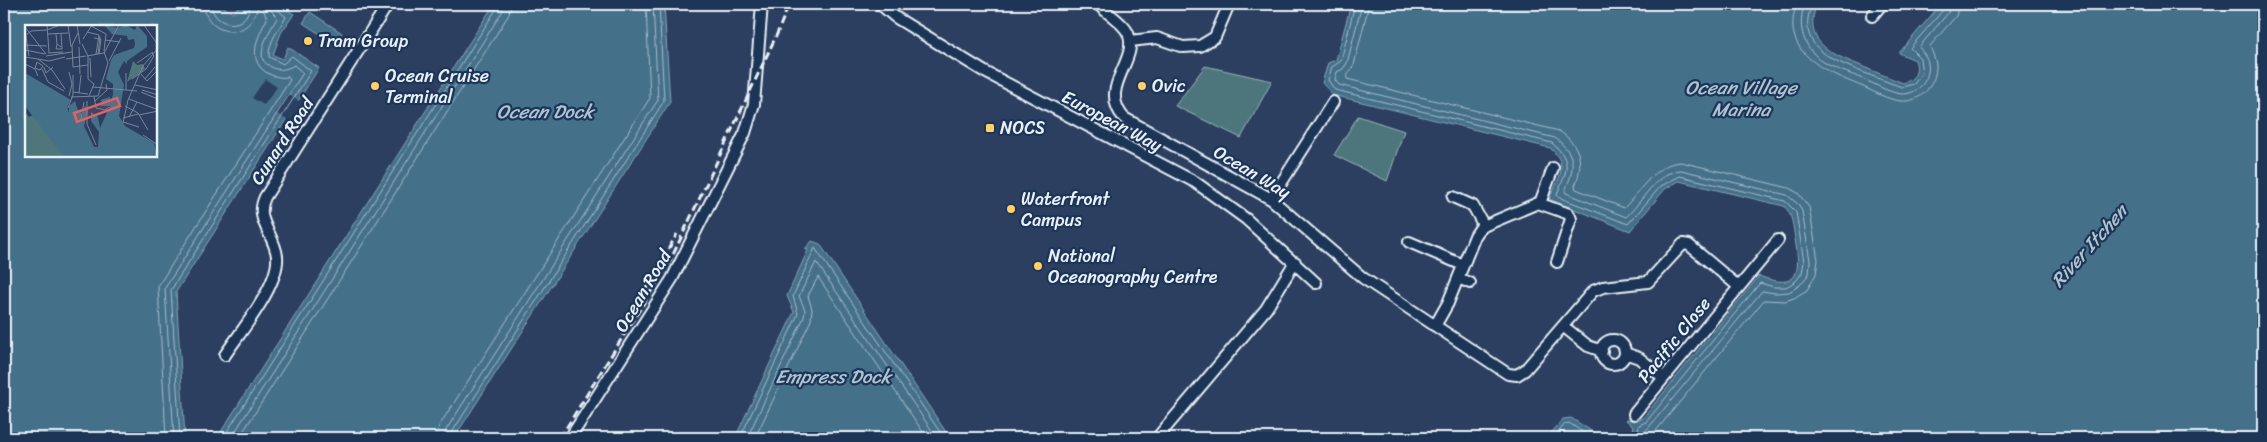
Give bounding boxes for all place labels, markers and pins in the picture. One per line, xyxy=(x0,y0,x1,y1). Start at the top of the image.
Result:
place label: Tram Group xyxy=(318,25,409,57)
marker: Tram Group xyxy=(302,35,314,47)
place label: Ocean Cruise Terminal xyxy=(385,60,489,113)
place label: Ovic xyxy=(1152,70,1186,102)
marker: Ocean Cruise Terminal xyxy=(369,80,381,92)
marker: Ovic xyxy=(1136,80,1148,92)
place label: NOCS xyxy=(1000,112,1045,144)
marker: NOCS xyxy=(984,122,996,134)
place label: Waterfront Campus xyxy=(1021,183,1110,236)
marker: Waterfront Campus xyxy=(1005,203,1017,215)
place label: National Oceanography Centre xyxy=(1048,240,1218,293)
marker: National Oceanography Centre xyxy=(1032,260,1044,272)

